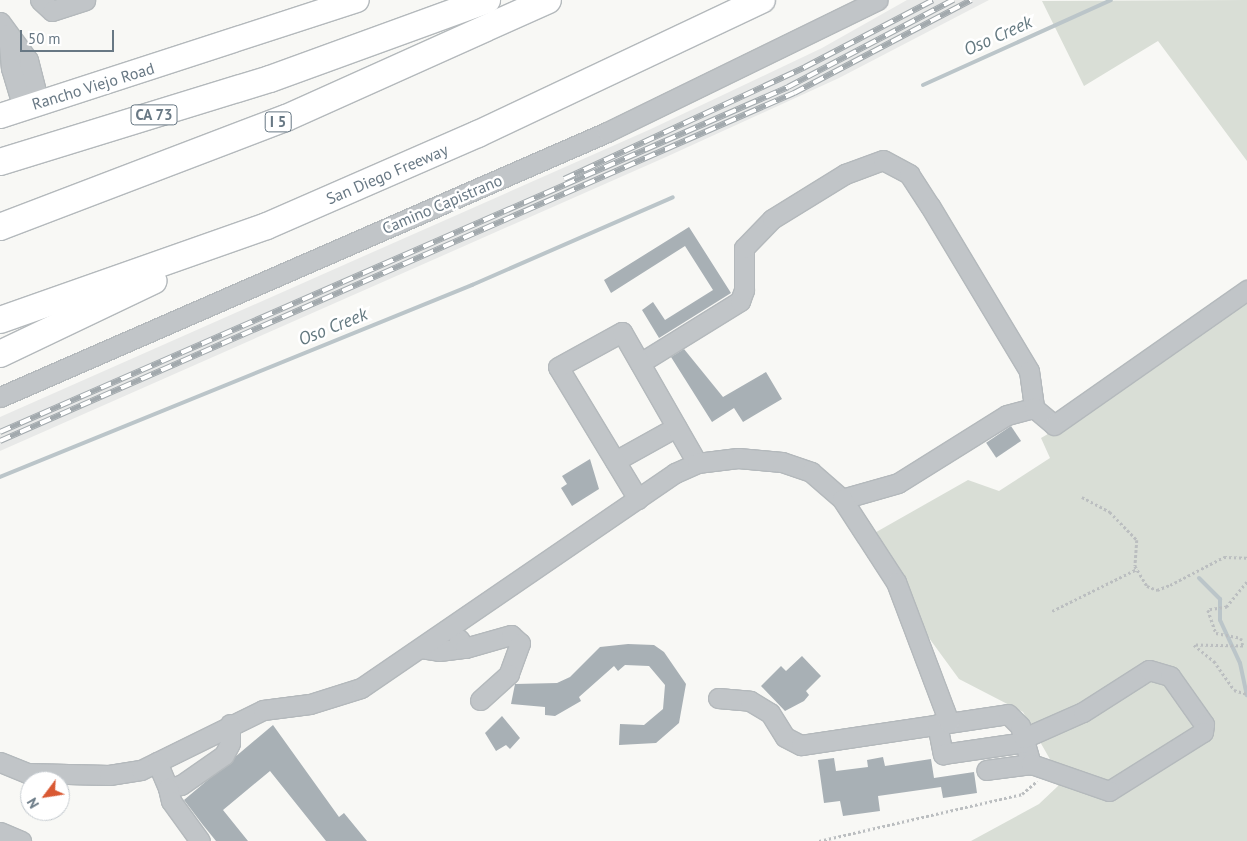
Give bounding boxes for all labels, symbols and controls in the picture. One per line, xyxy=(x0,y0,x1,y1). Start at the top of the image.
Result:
water label: Oso Creek xyxy=(960,11,1036,61)
scale bar xyxy=(22,20,116,52)
text: 50 m xyxy=(28,29,61,48)
street label: Rancho Viejo Road xyxy=(29,58,157,114)
road number: CA 73 xyxy=(129,102,179,128)
road number: I 5 xyxy=(264,110,292,134)
street label: San Diego Freeway xyxy=(323,140,451,208)
street label: Camino Capistrano xyxy=(379,170,505,238)
water label: Oso Creek xyxy=(295,303,371,351)
north arrow xyxy=(20,771,70,821)
text: N xyxy=(23,795,43,812)

